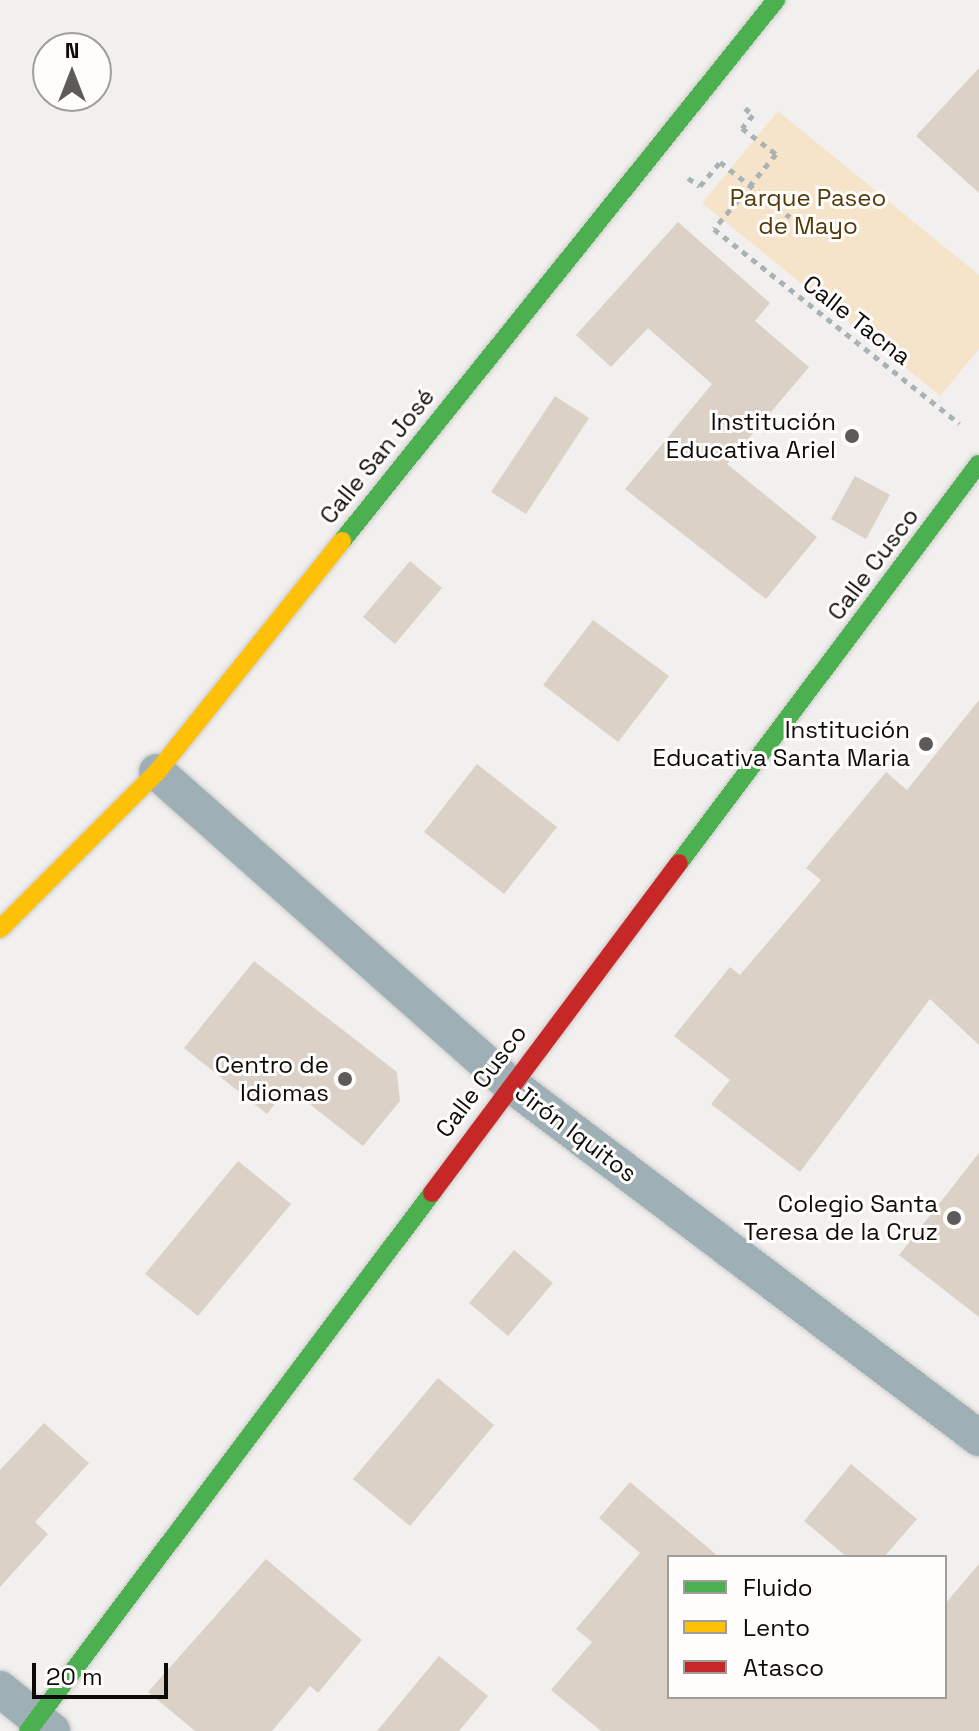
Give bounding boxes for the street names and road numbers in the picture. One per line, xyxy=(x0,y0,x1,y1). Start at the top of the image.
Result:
street label: Calle Tacna xyxy=(797,269,917,371)
street label: Calle San José xyxy=(314,382,440,530)
street label: Calle Cusco xyxy=(821,502,925,626)
street label: Calle Cusco xyxy=(429,1019,533,1143)
street label: Jirón Iquitos xyxy=(510,1078,642,1188)

